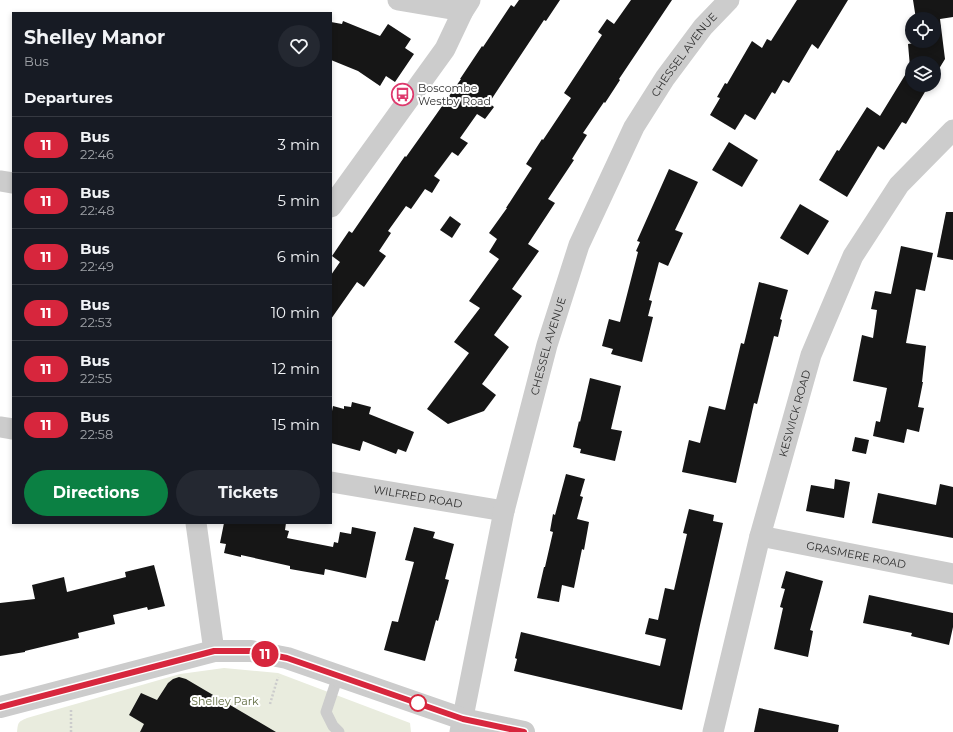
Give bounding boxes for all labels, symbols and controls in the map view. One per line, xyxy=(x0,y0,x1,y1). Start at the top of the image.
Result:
street label: CHESSEL AVENUE xyxy=(648,10,720,99)
map controls xyxy=(905,12,941,92)
button: locate xyxy=(905,12,941,48)
button: heart xyxy=(278,25,320,67)
text: Shelley Manor xyxy=(24,26,165,49)
text: Bus xyxy=(24,53,49,69)
button: layers xyxy=(905,56,941,92)
bus stop icon: Boscombe Westby Road xyxy=(389,81,415,107)
place label: Boscombe Westby Road xyxy=(418,81,491,108)
text: Departures xyxy=(24,88,113,107)
text: Bus xyxy=(80,127,110,146)
text: 3 min xyxy=(278,135,320,154)
text: 11 xyxy=(41,136,51,154)
text: 22:46 xyxy=(80,146,114,162)
text: Bus xyxy=(80,183,110,202)
text: 5 min xyxy=(277,191,320,210)
text: 11 xyxy=(41,192,51,210)
text: 22:48 xyxy=(80,202,115,218)
text: Bus xyxy=(80,239,110,258)
text: 6 min xyxy=(277,247,320,266)
text: 11 xyxy=(41,248,51,266)
text: 22:49 xyxy=(80,258,114,274)
text: Bus xyxy=(80,295,110,314)
street label: CHESSEL AVENUE xyxy=(527,295,569,397)
text: 10 min xyxy=(271,303,320,322)
text: 11 xyxy=(41,304,51,322)
text: 22:53 xyxy=(80,314,112,330)
text: Bus xyxy=(80,351,110,370)
text: 12 min xyxy=(272,359,320,378)
text: 11 xyxy=(41,360,51,378)
street label: KESWICK ROAD xyxy=(776,368,813,459)
text: 22:55 xyxy=(80,370,112,386)
text: Bus xyxy=(80,407,110,426)
text: 15 min xyxy=(272,415,320,434)
text: 11 xyxy=(41,416,51,434)
text: 22:58 xyxy=(80,426,113,442)
button: Directions xyxy=(24,470,168,516)
button: Tickets xyxy=(176,470,320,516)
street label: WILFRED ROAD xyxy=(372,482,463,511)
street label: GRASMERE ROAD xyxy=(805,538,907,572)
line badge: 11 xyxy=(247,641,283,667)
text: 11 xyxy=(260,645,270,663)
park label: Shelley Park xyxy=(191,694,259,708)
unlabelled marker xyxy=(409,694,427,712)

